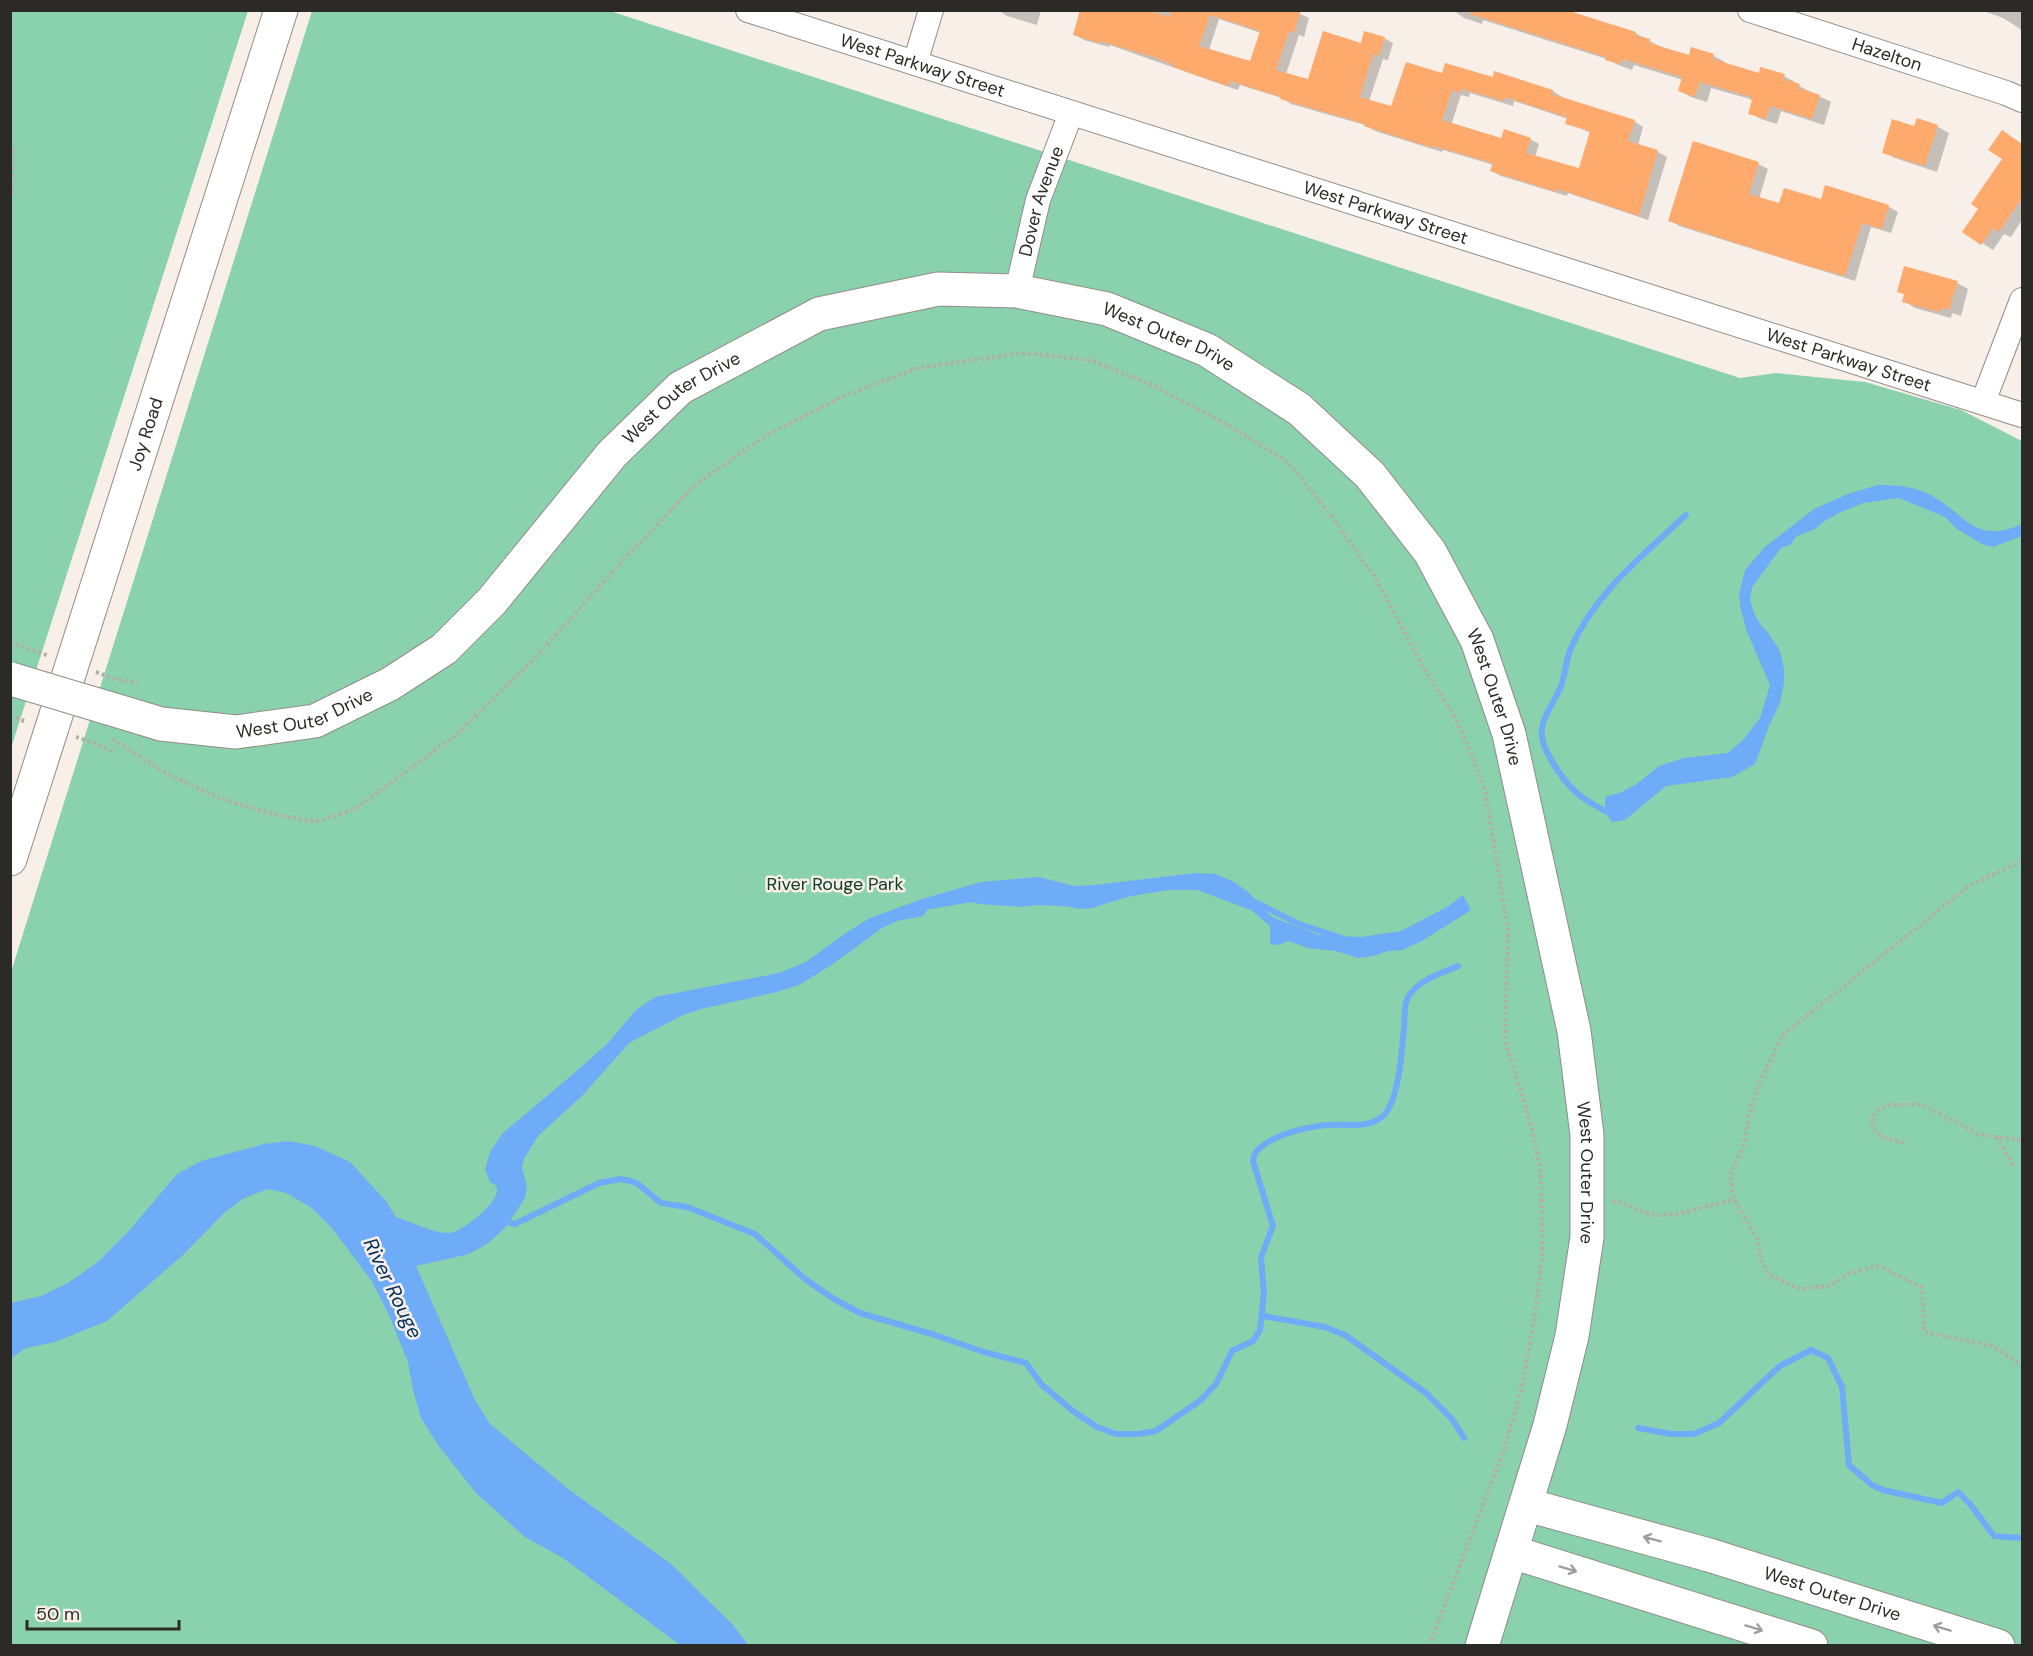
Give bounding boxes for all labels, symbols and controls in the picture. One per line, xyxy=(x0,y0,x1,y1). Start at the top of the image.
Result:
street label: West Parkway Street xyxy=(837,28,1008,103)
street label: Hazelton xyxy=(1849,32,1925,77)
street label: Dover Avenue xyxy=(1013,143,1069,259)
street label: West Parkway Street xyxy=(1300,175,1471,250)
street label: West Outer Drive xyxy=(1099,296,1239,377)
street label: West Parkway Street xyxy=(1763,322,1934,397)
street label: West Outer Drive xyxy=(617,346,745,450)
street label: Joy Road xyxy=(123,394,169,474)
street label: West Outer Drive xyxy=(1461,624,1528,768)
street label: West Outer Drive xyxy=(235,682,377,744)
park label: River Rouge Park xyxy=(766,872,904,896)
street label: West Outer Drive xyxy=(1571,1100,1599,1246)
water label: River Rouge xyxy=(357,1233,429,1343)
one-way arrow xyxy=(1643,1533,1662,1545)
street label: West Outer Drive xyxy=(1761,1561,1904,1627)
one-way arrow xyxy=(1558,1564,1577,1575)
scale bar xyxy=(27,1593,178,1631)
text: 50 m xyxy=(36,1602,80,1626)
one-way arrow xyxy=(1933,1622,1952,1633)
one-way arrow xyxy=(1744,1623,1763,1634)

